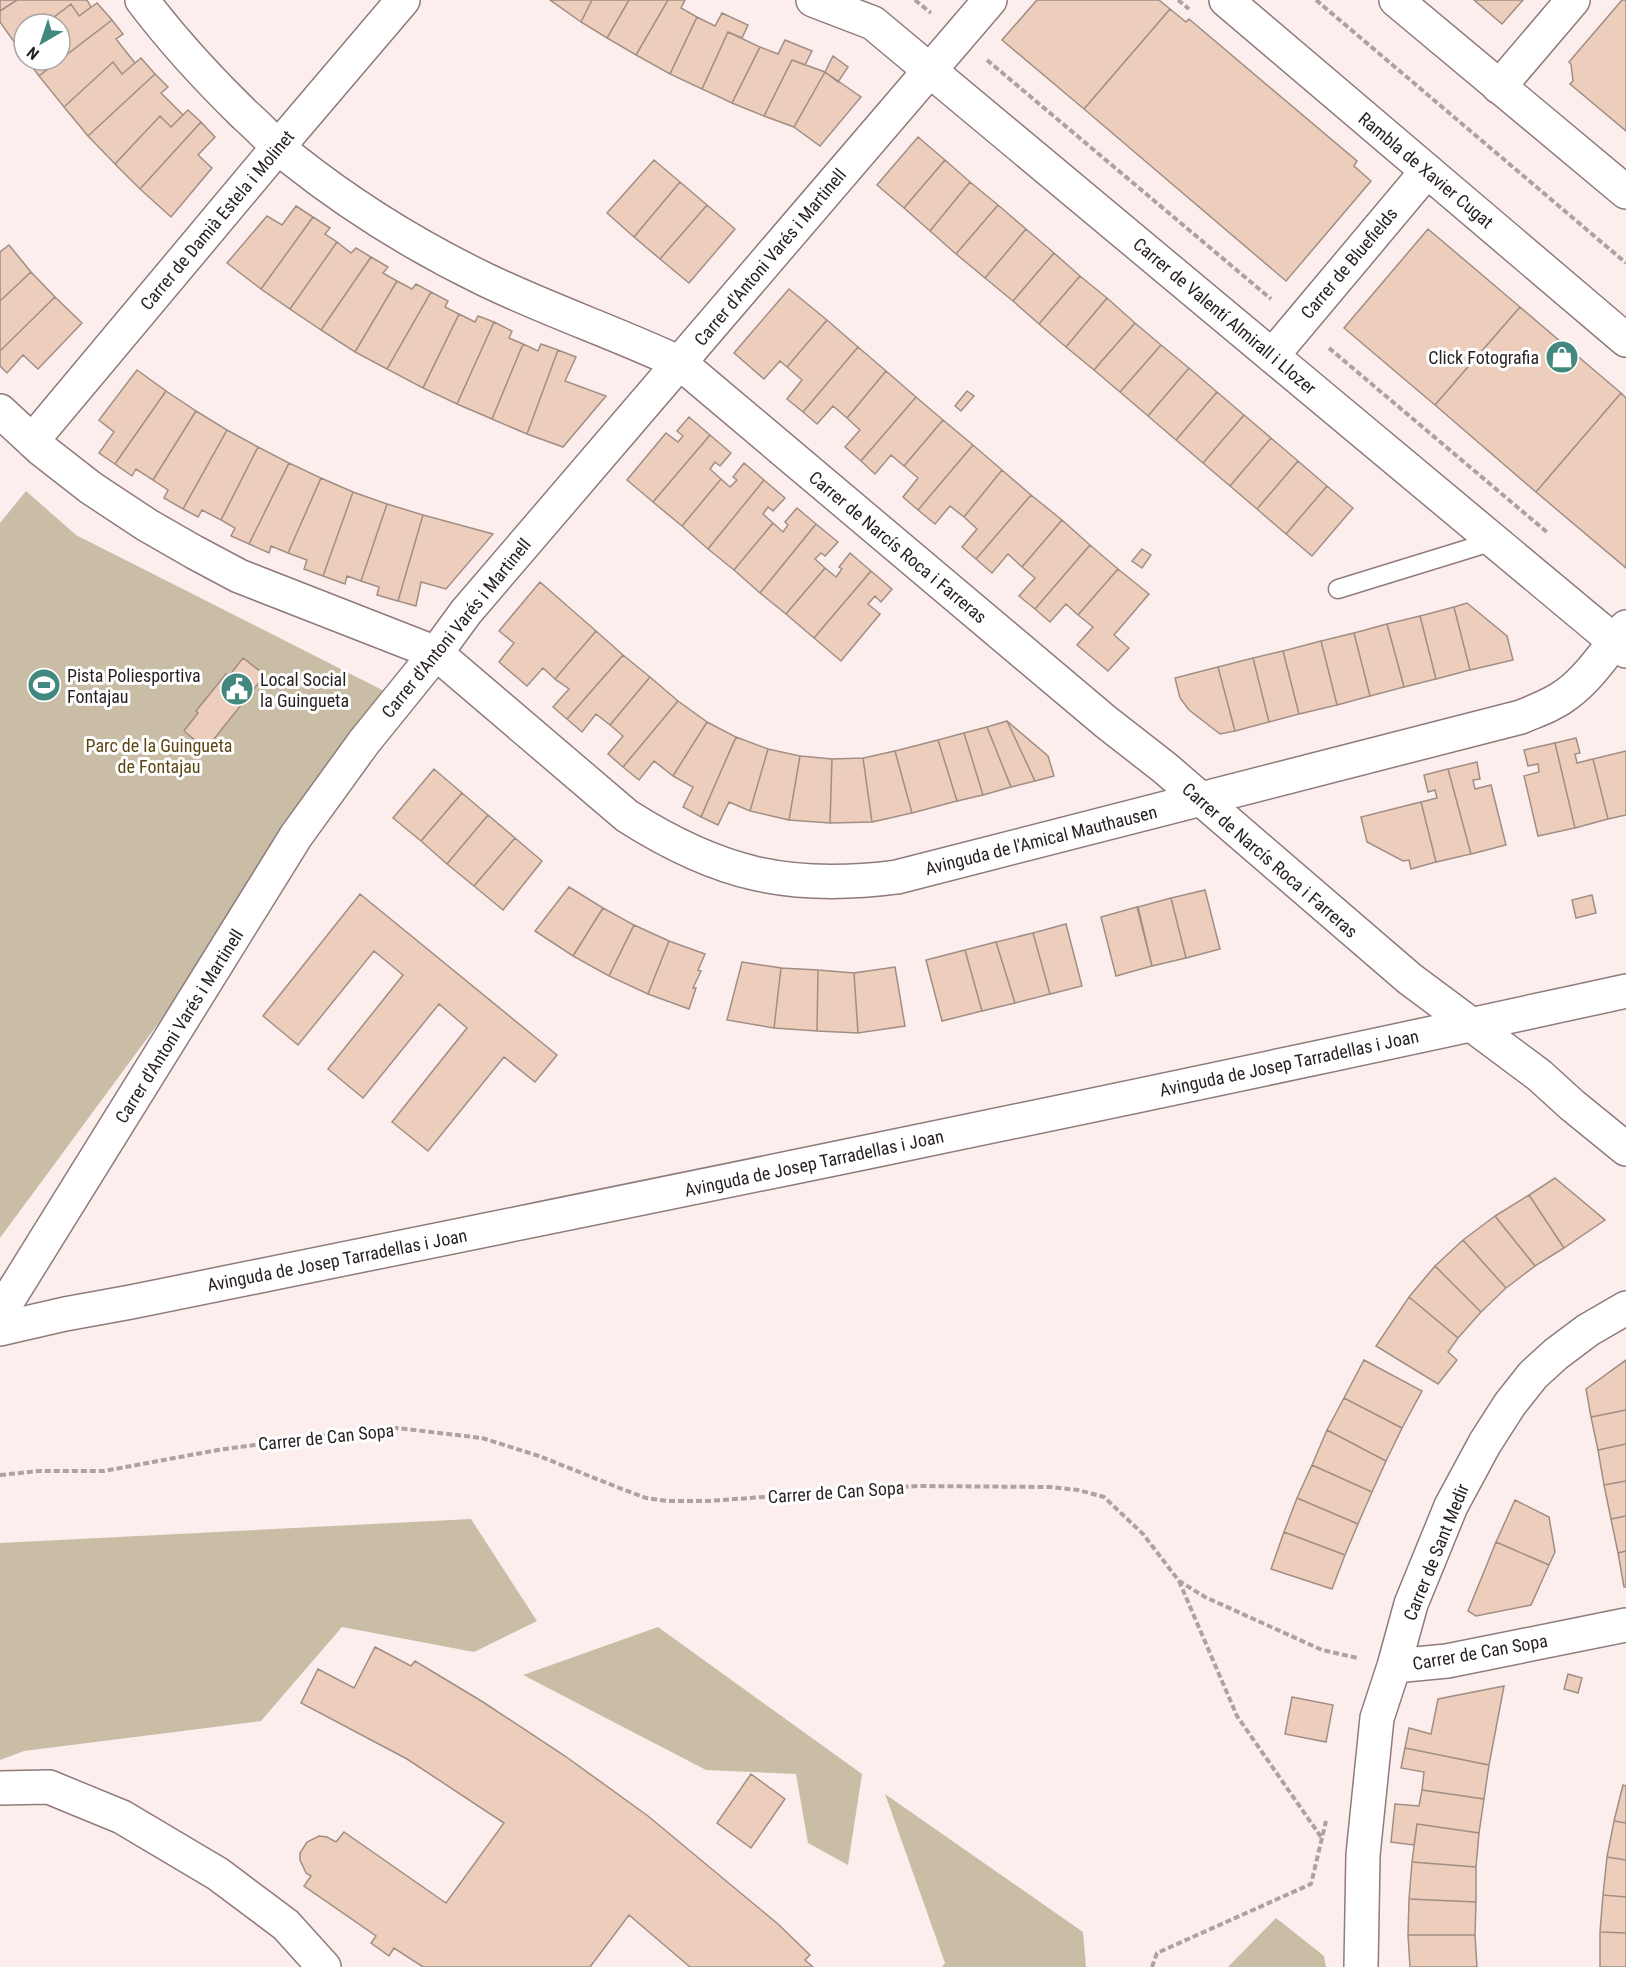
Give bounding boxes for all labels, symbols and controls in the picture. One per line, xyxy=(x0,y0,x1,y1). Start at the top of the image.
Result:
north arrow xyxy=(12,12,72,72)
text: N xyxy=(23,43,43,64)
street label: Rambla de Xavier Cugat xyxy=(1355,108,1497,232)
street label: Carrer de Damià Estela i Molinet xyxy=(136,126,298,314)
street label: Carrer d'Antoni Varés i Martinell xyxy=(690,164,850,350)
street label: Carrer de Bluefields xyxy=(1296,203,1402,323)
street label: Carrer de Valentí Almirall i Llozer xyxy=(1129,233,1321,399)
shop icon: Click Fotografia xyxy=(1544,339,1580,375)
place label: Click Fotografia xyxy=(1428,347,1539,368)
street label: Carrer de Narcís Roca i Farreras xyxy=(805,467,991,627)
street label: Carrer d'Antoni Varés i Martinell xyxy=(377,534,535,722)
place label: Pista Poliesportiva Fontajau xyxy=(67,665,201,707)
sports icon: Pista Poliesportiva Fontajau xyxy=(26,667,62,703)
place label: Local Social la Guingueta xyxy=(260,669,349,711)
public building icon: Local Social la Guingueta xyxy=(219,671,255,707)
park label: Parc de la Guingueta de Fontajau xyxy=(86,735,232,777)
street label: Carrer de Narcís Roca i Farreras xyxy=(1178,778,1362,942)
street label: Avinguda de l'Amical Mauthausen xyxy=(923,801,1159,879)
street label: Carrer d'Antoni Varés i Martinell xyxy=(111,925,247,1127)
street label: Avinguda de Josep Tarradellas i Joan xyxy=(1157,1025,1421,1101)
street label: Avinguda de Josep Tarradellas i Joan xyxy=(682,1125,946,1201)
street label: Avinguda de Josep Tarradellas i Joan xyxy=(205,1224,469,1296)
street label: Carrer de Can Sopa xyxy=(257,1419,395,1455)
street label: Carrer de Can Sopa xyxy=(767,1477,905,1507)
street label: Carrer de Sant Medir xyxy=(1399,1480,1473,1624)
street label: Carrer de Can Sopa xyxy=(1411,1630,1549,1674)

